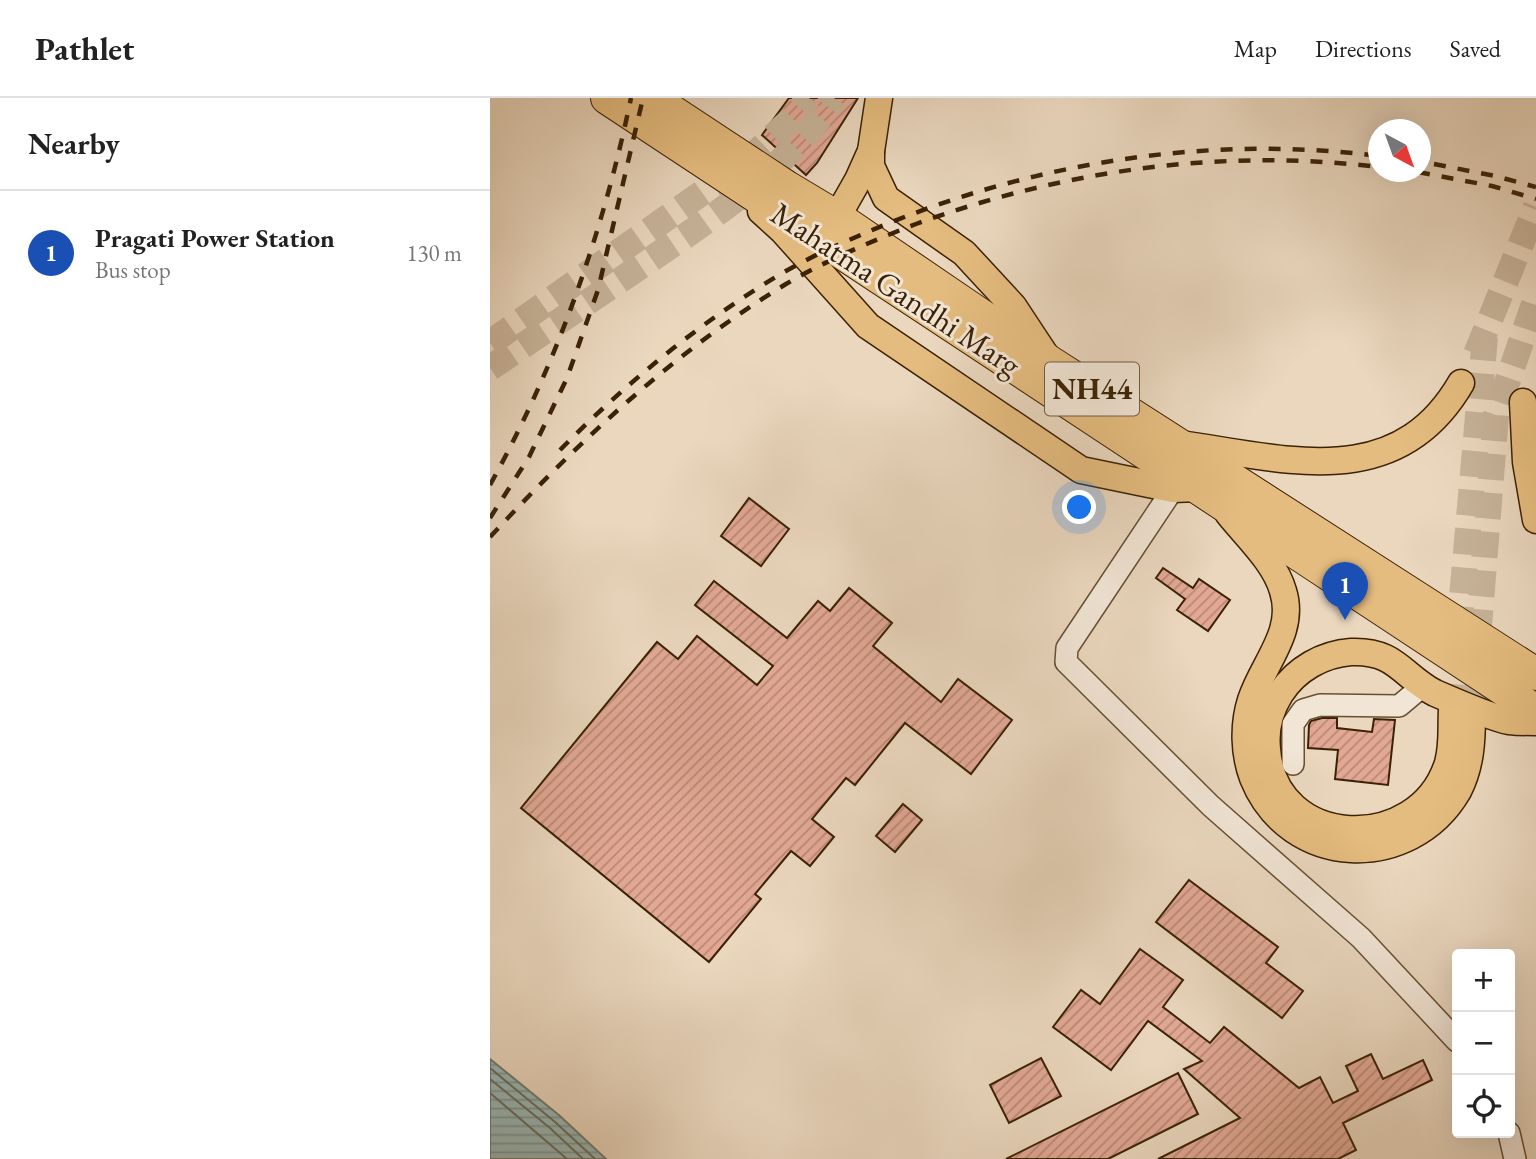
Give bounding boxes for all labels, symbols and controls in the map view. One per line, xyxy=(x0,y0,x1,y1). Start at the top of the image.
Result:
text: Pathlet xyxy=(35,27,134,70)
text: Map xyxy=(1234,33,1277,64)
text: Directions xyxy=(1315,33,1412,64)
text: Saved xyxy=(1450,33,1501,64)
north arrow xyxy=(1368,119,1431,182)
text: Nearby xyxy=(28,124,120,163)
street label: Mahatma Gandhi Marg xyxy=(763,192,1030,386)
text: Pragati Power Station xyxy=(95,221,335,255)
text: 1 xyxy=(45,238,57,268)
text: 130 m xyxy=(406,238,462,268)
text: Bus stop xyxy=(95,255,171,285)
road number: NH44 xyxy=(1045,362,1139,416)
your location xyxy=(1062,490,1096,524)
pin: 1 xyxy=(1322,562,1368,620)
map controls xyxy=(1452,949,1515,1138)
button: + xyxy=(1452,949,1515,1012)
button: − xyxy=(1452,1012,1515,1075)
button: locate xyxy=(1452,1075,1515,1138)

